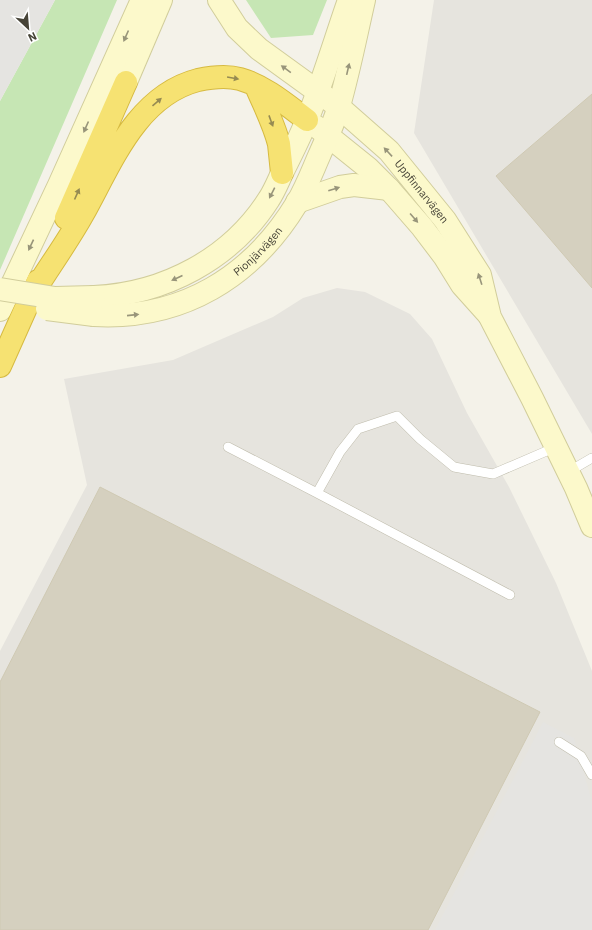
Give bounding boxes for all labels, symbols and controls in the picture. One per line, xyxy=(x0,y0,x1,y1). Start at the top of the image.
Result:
north arrow xyxy=(8,8,48,48)
text: N xyxy=(26,29,39,45)
one-way arrow xyxy=(123,30,129,41)
one-way arrow xyxy=(345,63,351,75)
one-way arrow xyxy=(281,65,291,73)
one-way arrow xyxy=(227,75,239,81)
one-way arrow xyxy=(152,97,163,106)
one-way arrow xyxy=(269,116,275,128)
one-way arrow xyxy=(82,121,88,133)
one-way arrow xyxy=(384,147,393,157)
street label: Uppfinnarvägen xyxy=(392,157,452,226)
one-way arrow xyxy=(328,186,340,192)
one-way arrow xyxy=(74,187,80,199)
one-way arrow xyxy=(269,187,275,199)
one-way arrow xyxy=(410,213,419,224)
street label: Pionjärvägen xyxy=(231,224,285,279)
one-way arrow xyxy=(28,239,34,250)
one-way arrow xyxy=(477,273,483,285)
one-way arrow xyxy=(171,275,182,281)
one-way arrow xyxy=(127,311,139,318)

